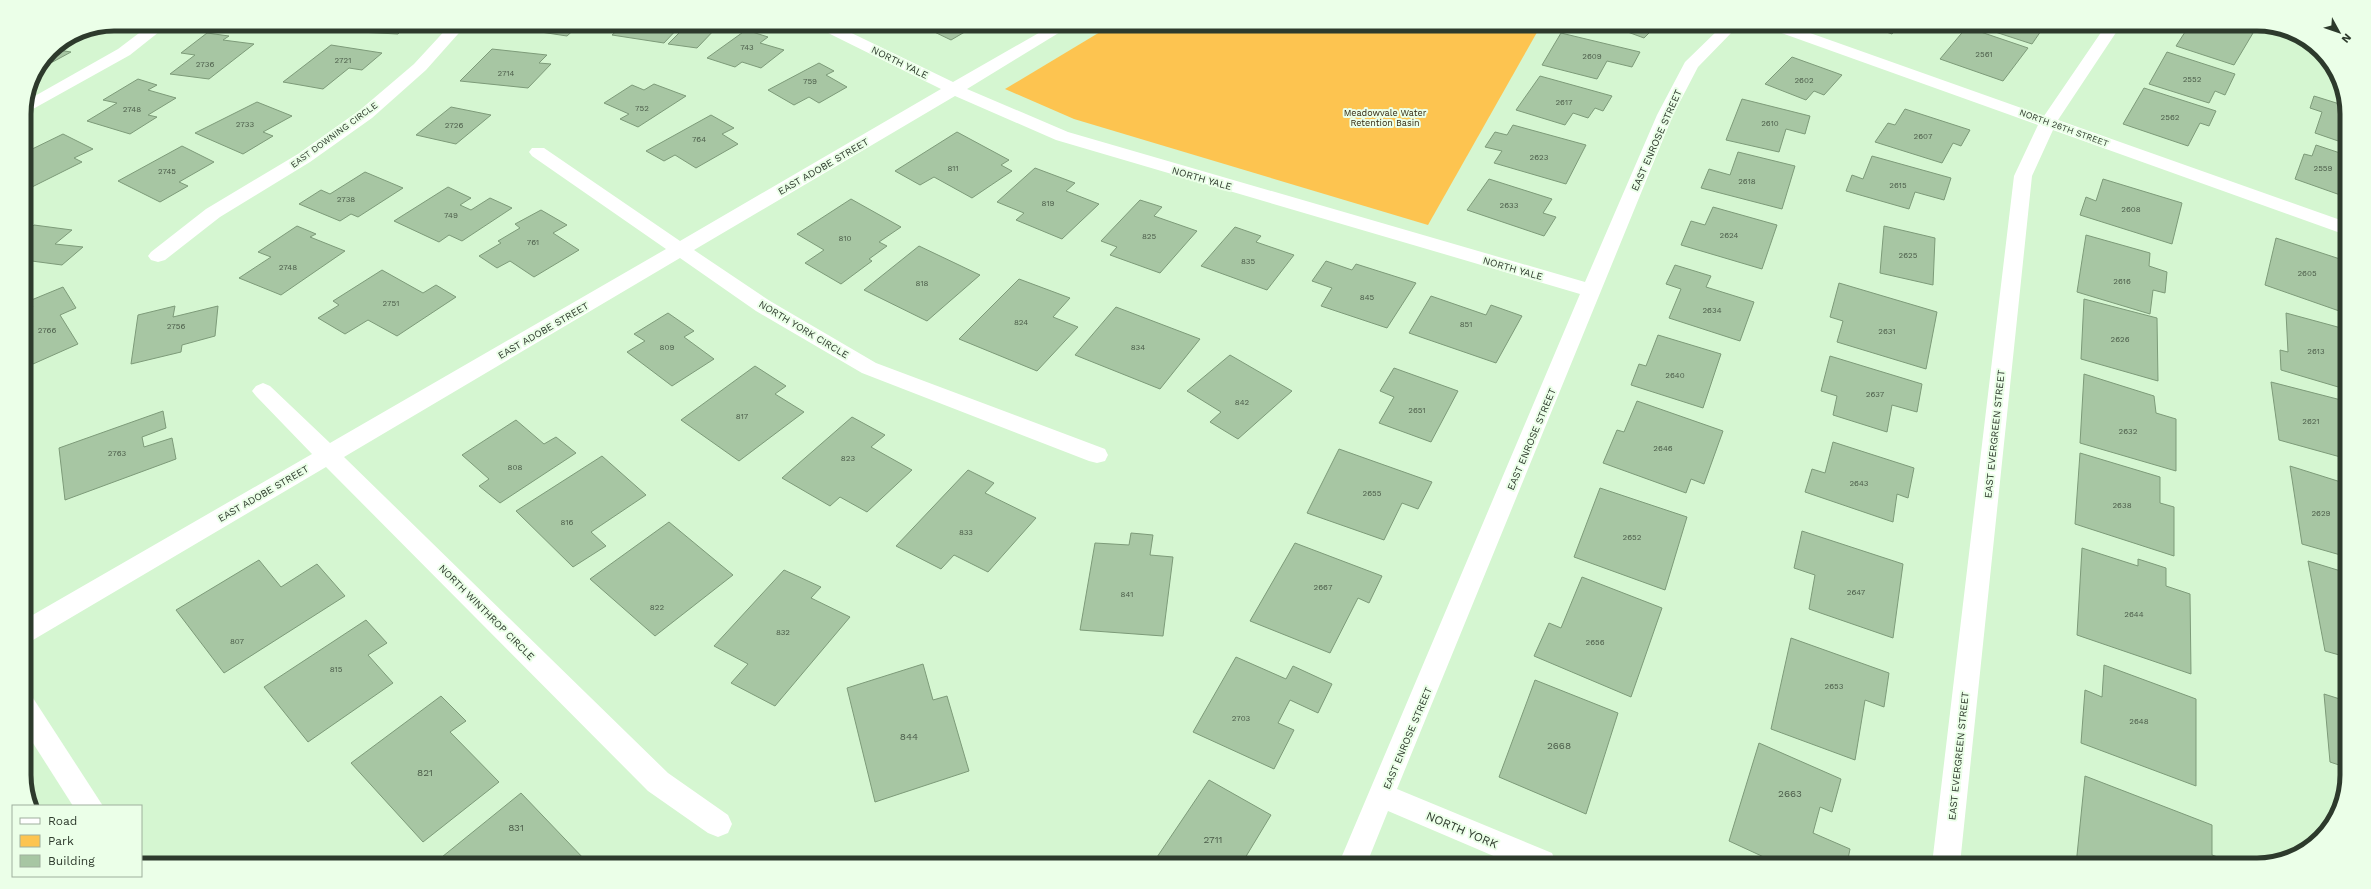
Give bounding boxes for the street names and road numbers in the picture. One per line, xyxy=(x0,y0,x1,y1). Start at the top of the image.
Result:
street label: NORTH YALE xyxy=(870,44,930,81)
street label: EAST ENROSE STREET xyxy=(1629,88,1684,193)
street label: EAST DOWNING CIRCLE xyxy=(289,100,379,170)
street label: NORTH 26TH STREET xyxy=(2018,107,2110,149)
street label: EAST ADOBE STREET xyxy=(776,136,871,197)
street label: NORTH YALE xyxy=(1171,165,1233,192)
street label: NORTH YALE xyxy=(1482,255,1544,282)
street label: NORTH YORK CIRCLE xyxy=(757,298,851,361)
street label: EAST ADOBE STREET xyxy=(496,300,591,361)
street label: EAST EVERGREEN STREET xyxy=(1982,369,2007,499)
street label: EAST ENROSE STREET xyxy=(1505,387,1558,492)
street label: EAST ADOBE STREET xyxy=(216,463,311,524)
street label: NORTH WINTHROP CIRCLE xyxy=(437,562,537,662)
street label: EAST ENROSE STREET xyxy=(1381,686,1434,791)
street label: EAST EVERGREEN STREET xyxy=(1946,691,1971,821)
street label: NORTH YORK xyxy=(1424,809,1500,851)

